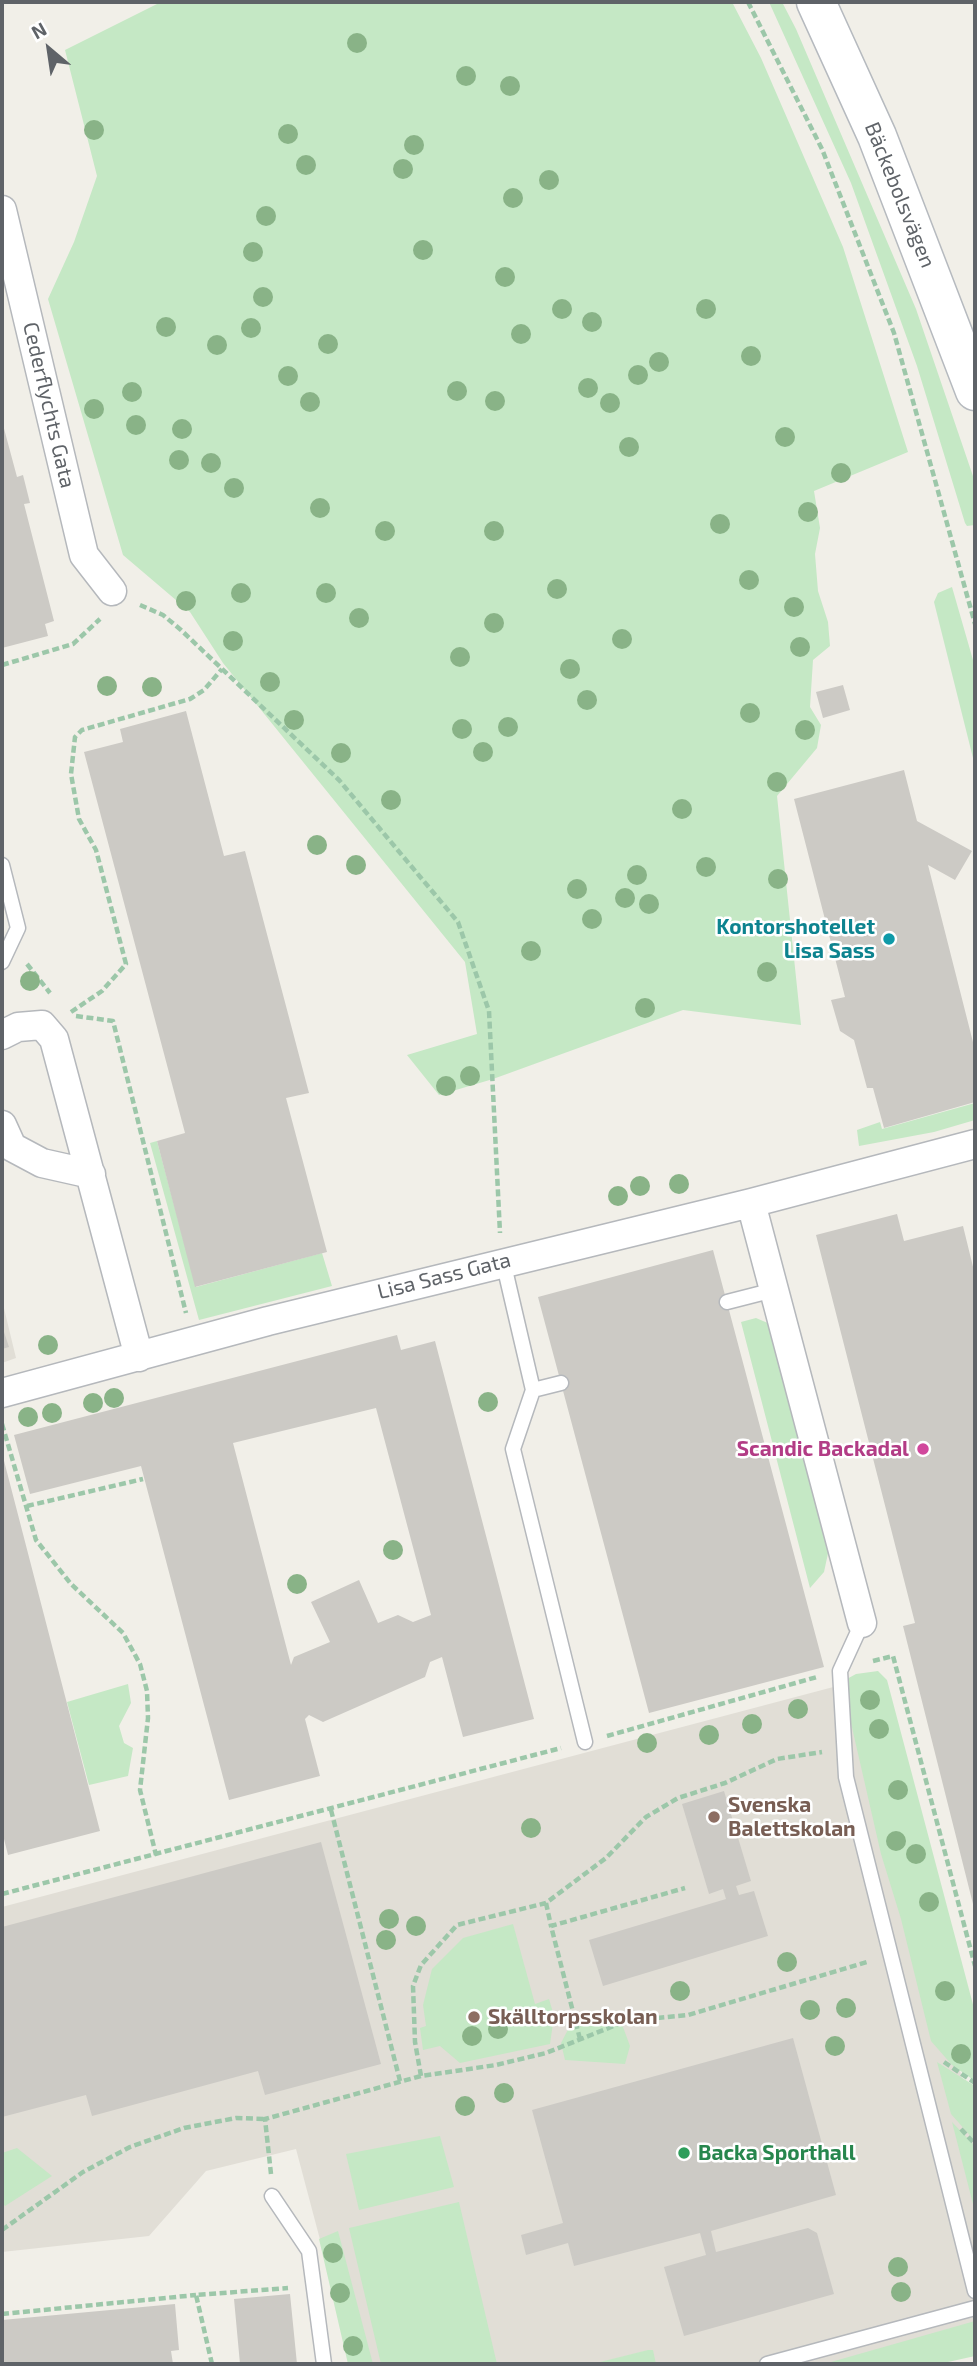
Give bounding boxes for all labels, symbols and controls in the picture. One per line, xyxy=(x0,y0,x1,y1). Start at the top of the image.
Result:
north arrow xyxy=(14,14,84,84)
text: N xyxy=(27,17,50,44)
street label: Bäckebolsvägen xyxy=(859,118,941,272)
street label: Cederflychts Gata xyxy=(18,320,80,490)
place label: Kontorshotellet Lisa Sass xyxy=(716,914,875,964)
marker: Kontorshotellet Lisa Sass xyxy=(881,931,897,947)
street label: Lisa Sass Gata xyxy=(375,1247,513,1305)
place label: Scandic Backadal xyxy=(737,1436,909,1462)
marker: Scandic Backadal xyxy=(915,1441,931,1457)
place label: Svenska Balettskolan xyxy=(728,1792,856,1842)
marker: Svenska Balettskolan xyxy=(706,1809,722,1825)
place label: Skälltorpsskolan xyxy=(488,2004,658,2030)
marker: Skälltorpsskolan xyxy=(466,2009,482,2025)
place label: Backa Sporthall xyxy=(698,2140,856,2166)
marker: Backa Sporthall xyxy=(676,2145,692,2161)

